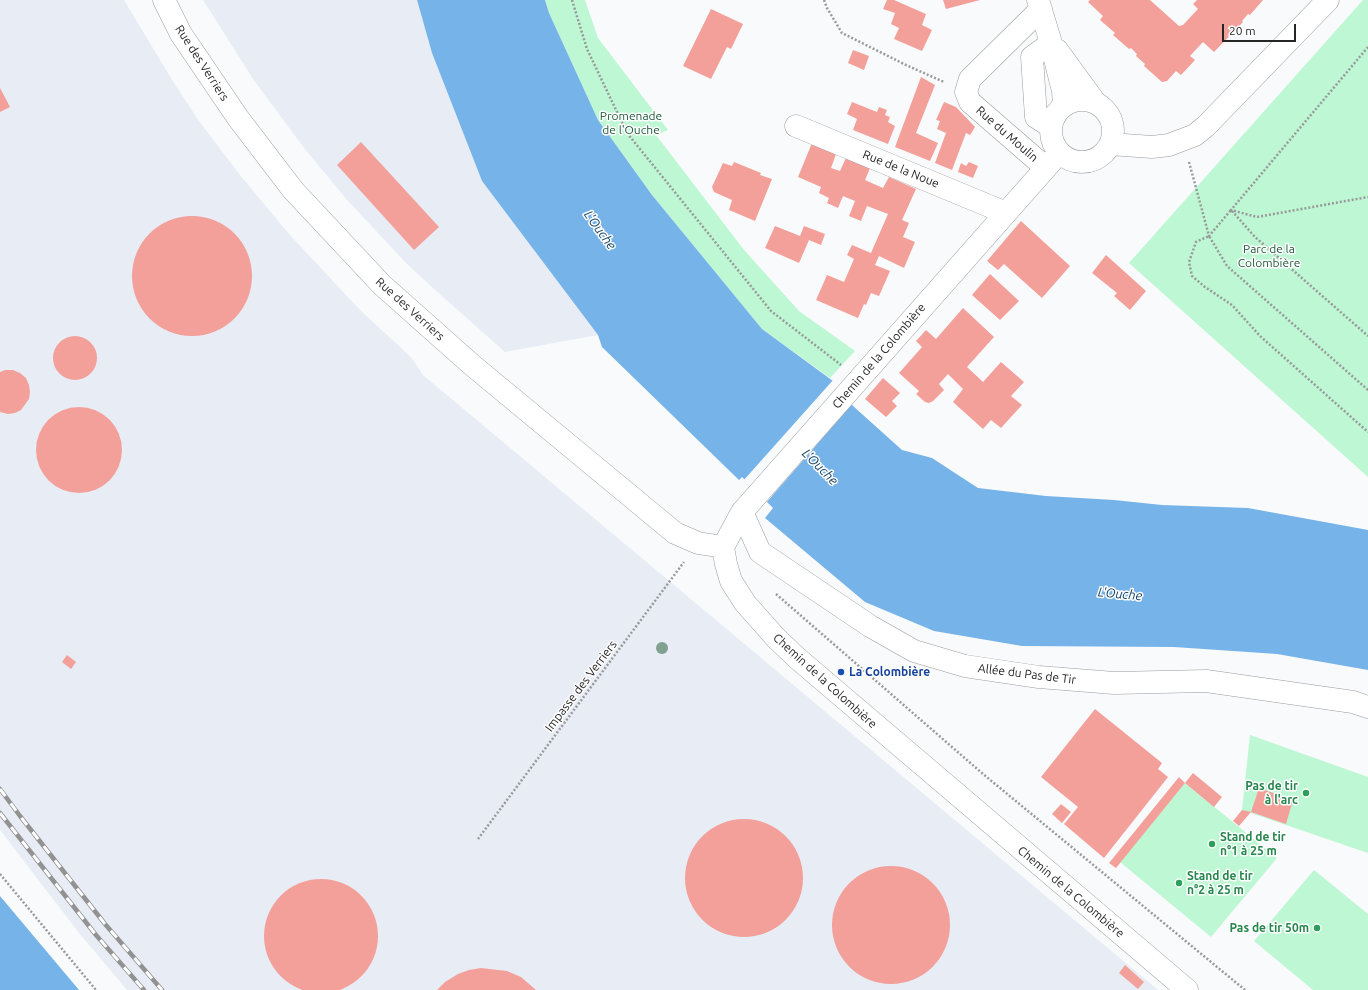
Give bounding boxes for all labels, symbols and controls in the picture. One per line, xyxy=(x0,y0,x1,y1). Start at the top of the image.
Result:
scale bar xyxy=(1224,16,1298,42)
street label: Rue des Verriers xyxy=(172,22,232,104)
text: 20 m xyxy=(1229,24,1256,37)
street label: Rue du Moulin xyxy=(973,103,1041,165)
park label: Promenade de l'Ouche xyxy=(600,109,662,137)
street label: Rue de la Noue xyxy=(861,147,941,191)
water label: L'Ouche xyxy=(581,207,619,253)
park label: Parc de la Colombière xyxy=(1238,242,1300,270)
street label: Rue des Verriers xyxy=(373,274,447,344)
street label: Chemin de la Colombière xyxy=(829,300,929,412)
water label: L'Ouche xyxy=(799,446,841,488)
water label: L'Ouche xyxy=(1097,584,1143,604)
street label: Chemin de la Colombière xyxy=(770,631,880,731)
street label: Impasse des Verriers xyxy=(542,638,620,734)
street label: Allée du Pas de Tir xyxy=(977,661,1077,687)
place label: La Colombière xyxy=(849,665,930,679)
marker: La Colombière xyxy=(836,667,846,677)
place label: Pas de tir à l'arc xyxy=(1245,779,1298,807)
marker: Pas de tir à l'arc xyxy=(1301,788,1311,798)
place label: Stand de tir n°1 à 25 m xyxy=(1220,830,1286,858)
marker: Stand de tir n°1 à 25 m xyxy=(1207,839,1217,849)
street label: Chemin de la Colombière xyxy=(1015,843,1127,941)
place label: Stand de tir n°2 à 25 m xyxy=(1187,869,1253,897)
marker: Stand de tir n°2 à 25 m xyxy=(1174,878,1184,888)
place label: Pas de tir 50m xyxy=(1229,921,1309,935)
marker: Pas de tir 50m xyxy=(1312,923,1322,933)

